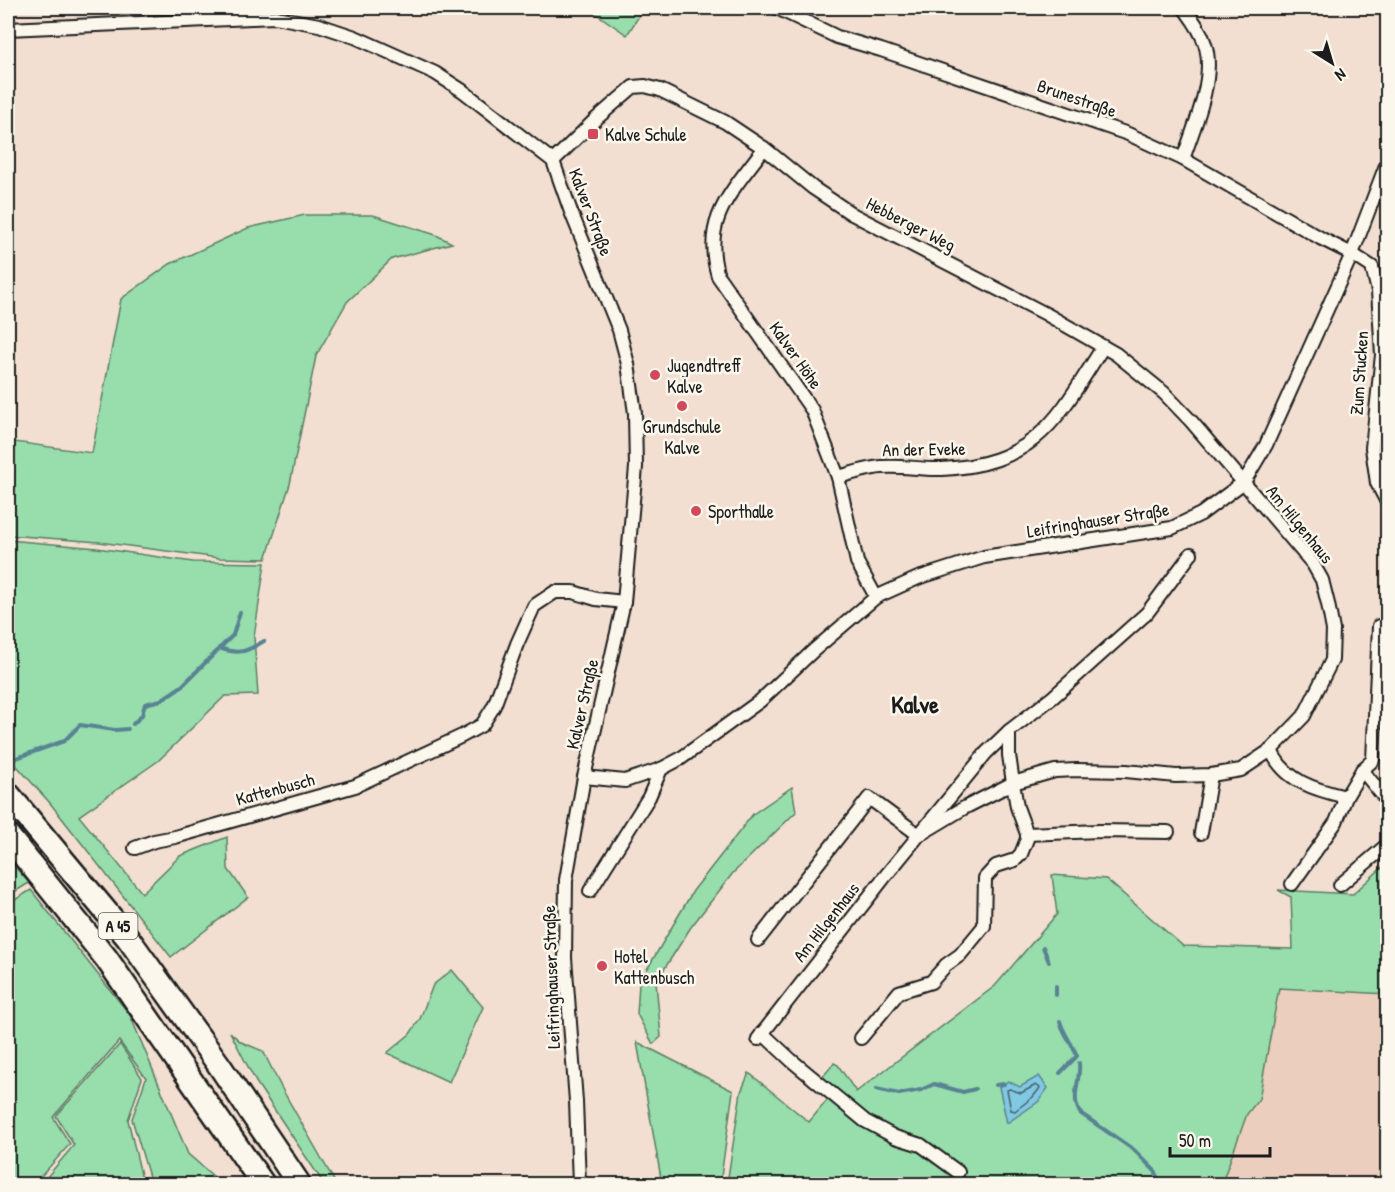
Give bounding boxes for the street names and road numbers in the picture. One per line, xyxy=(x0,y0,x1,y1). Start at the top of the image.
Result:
street label: Brunestraße xyxy=(1034,73,1120,123)
street label: Kalver Straße xyxy=(563,165,619,259)
street label: Hebberger Weg xyxy=(862,191,960,257)
street label: Kalver Höhe xyxy=(764,316,828,394)
street label: Zum Stucken xyxy=(1344,330,1374,416)
street label: An der Eveke xyxy=(882,436,966,462)
street label: Am Hilgenhaus xyxy=(1261,479,1339,569)
street label: Leifringhauser Straße xyxy=(1025,496,1171,544)
street label: Kalver Straße xyxy=(559,656,605,752)
street label: Kattenbusch xyxy=(233,766,317,811)
street label: Am Hilgenhaus xyxy=(787,877,865,967)
street label: Leifringhauser Straße xyxy=(536,905,566,1049)
road number: A 45 xyxy=(98,913,138,939)

